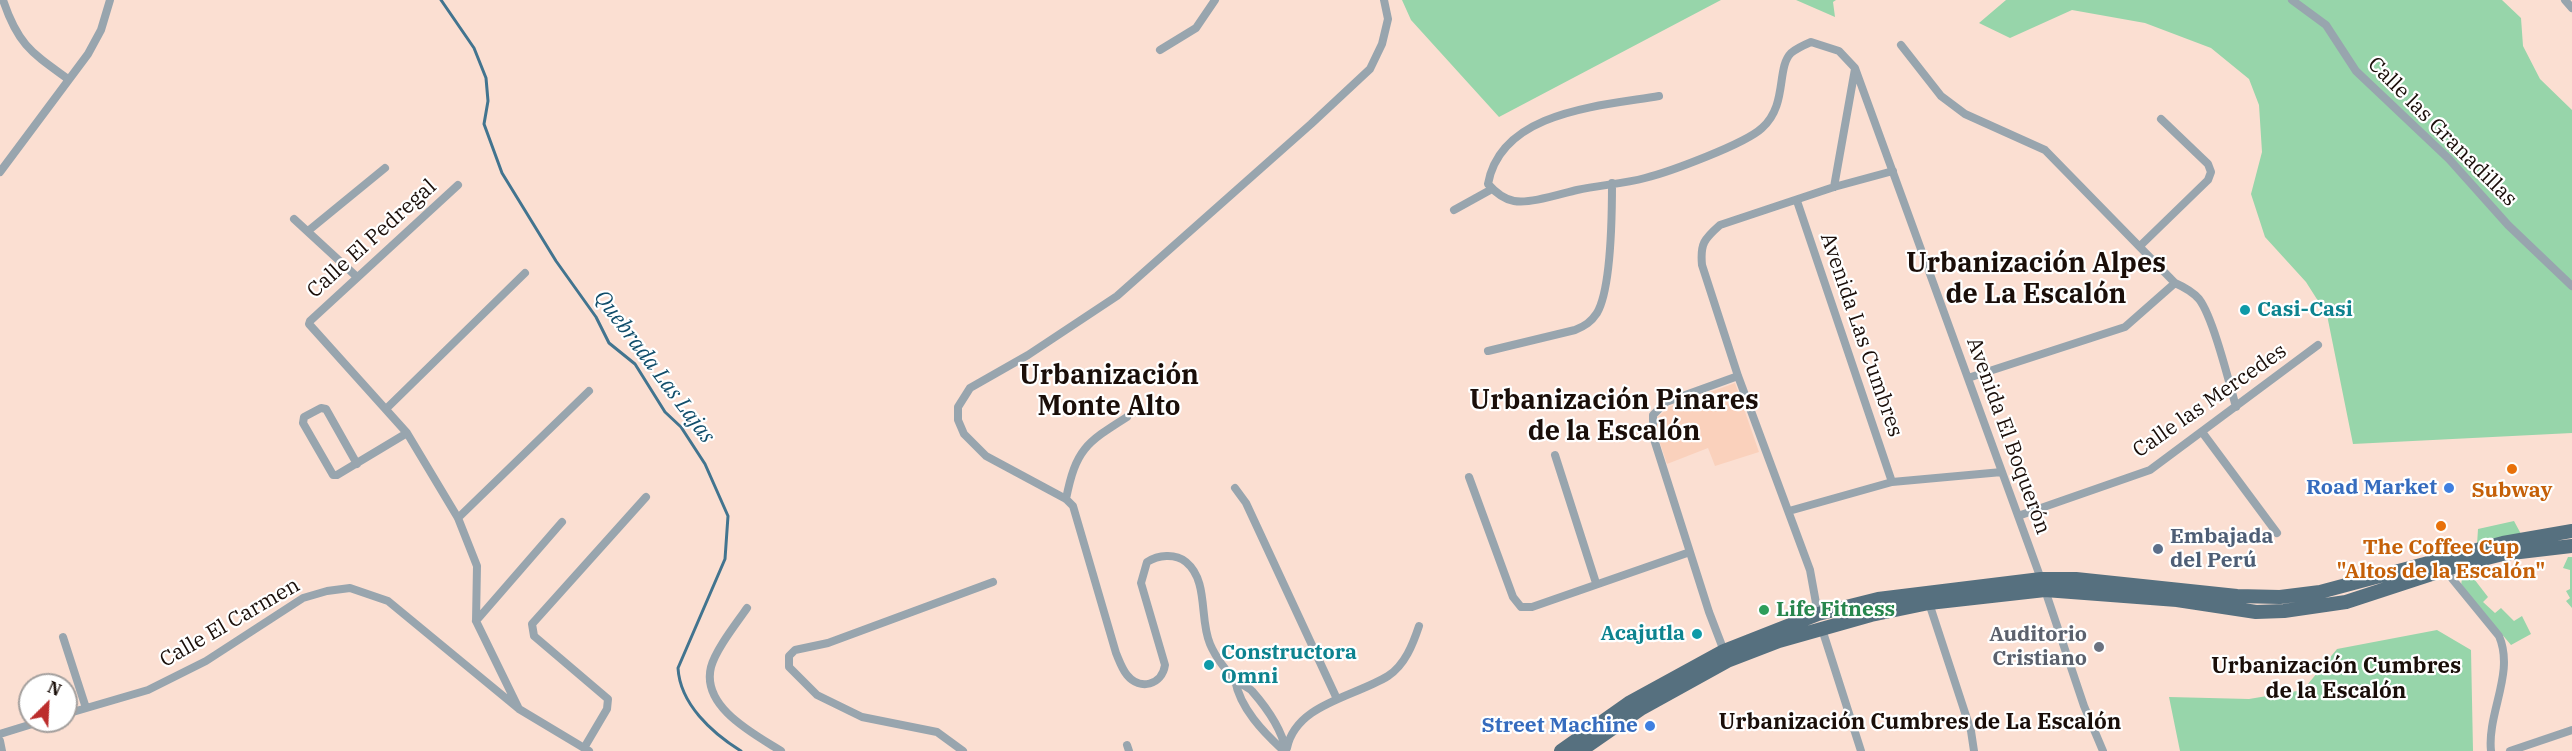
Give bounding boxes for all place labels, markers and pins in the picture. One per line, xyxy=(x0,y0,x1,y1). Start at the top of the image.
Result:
place label: Casi-Casi xyxy=(2257,297,2353,323)
marker: Casi-Casi xyxy=(2238,303,2252,317)
marker: Subway xyxy=(2505,462,2519,476)
place label: Road Market xyxy=(2306,475,2437,501)
place label: Subway xyxy=(2471,478,2553,504)
marker: Road Market xyxy=(2442,481,2456,495)
marker: The Coffee Cup "Altos de la Escalón" xyxy=(2434,519,2448,533)
place label: Embajada del Perú xyxy=(2170,524,2274,574)
place label: The Coffee Cup "Altos de la Escalón" xyxy=(2337,535,2545,585)
marker: Embajada del Perú xyxy=(2151,542,2165,556)
place label: Life Fitness xyxy=(1776,597,1895,623)
marker: Life Fitness xyxy=(1757,603,1771,617)
place label: Acajutla xyxy=(1600,621,1685,647)
place label: Auditorio Cristiano xyxy=(1989,622,2087,672)
marker: Acajutla xyxy=(1690,627,1704,641)
place label: Constructora Omni xyxy=(1221,640,1357,690)
marker: Auditorio Cristiano xyxy=(2092,640,2106,654)
marker: Constructora Omni xyxy=(1202,658,1216,672)
place label: Street Machine xyxy=(1482,713,1638,739)
marker: Street Machine xyxy=(1643,719,1657,733)

